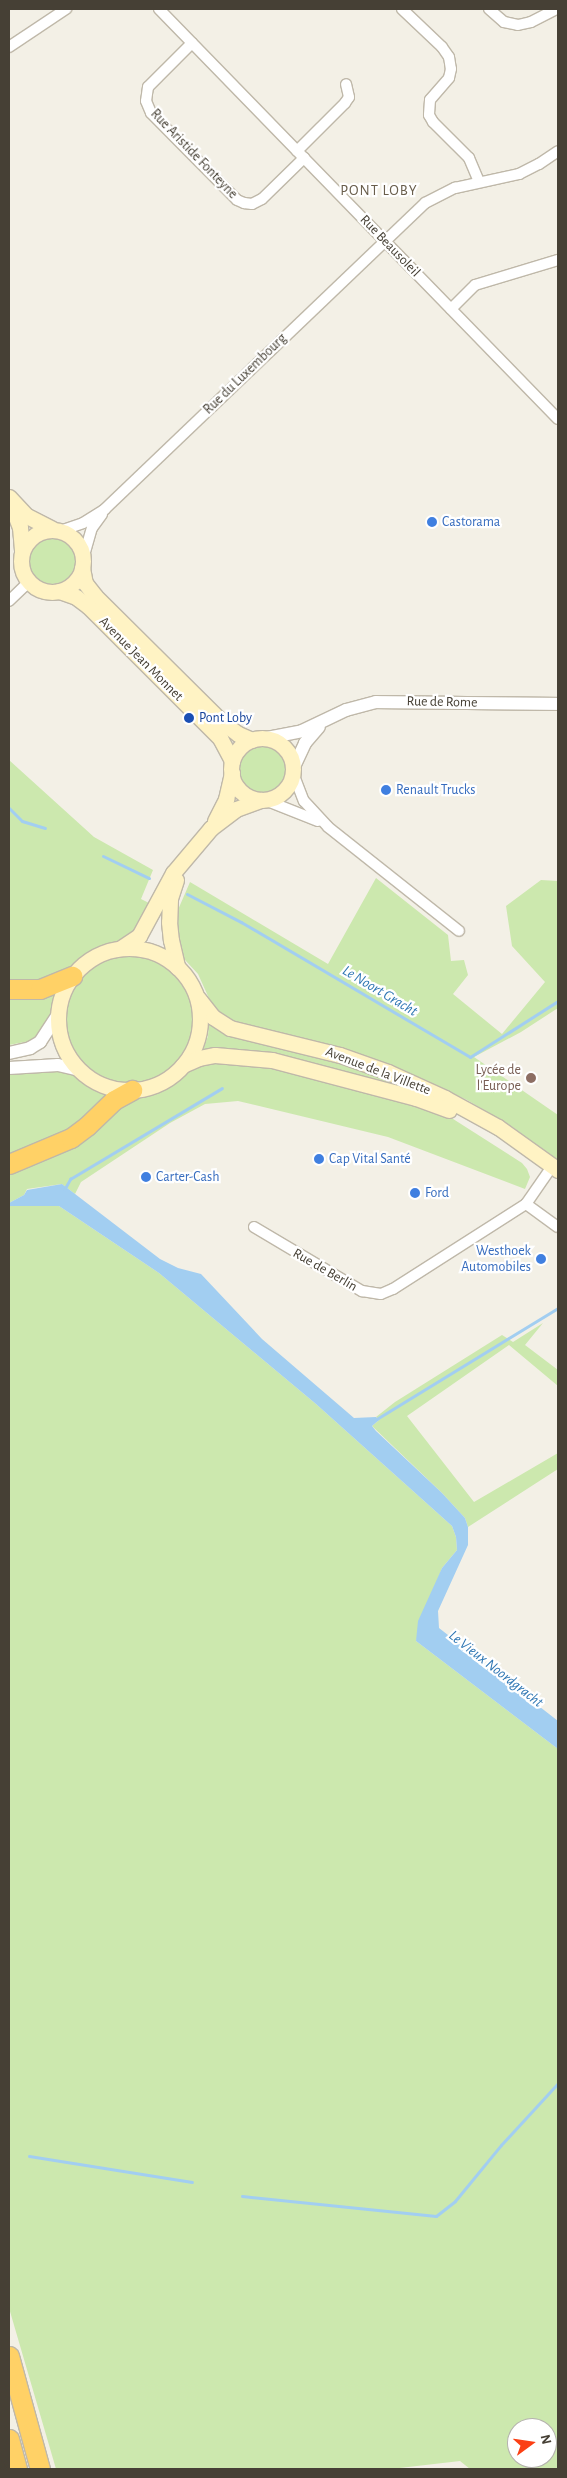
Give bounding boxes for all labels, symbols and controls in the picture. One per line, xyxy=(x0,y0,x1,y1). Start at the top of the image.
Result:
street label: Rue Aristide Fonteyne xyxy=(147,106,241,202)
district label: PONT LOBY xyxy=(339,182,419,200)
street label: Rue Beausoleil xyxy=(356,212,424,280)
street label: Rue du Luxembourg xyxy=(200,330,290,418)
place label: Castorama xyxy=(442,514,500,530)
marker: Castorama xyxy=(426,516,438,528)
street label: Avenue Jean Monnet xyxy=(95,613,187,705)
street label: Rue de Rome xyxy=(406,693,478,711)
place label: Pont Loby xyxy=(199,710,252,726)
marker: Pont Loby xyxy=(183,712,195,724)
place label: Renault Trucks xyxy=(396,782,475,798)
marker: Renault Trucks xyxy=(380,784,392,796)
water label: Le Noort Gracht xyxy=(339,962,421,1020)
street label: Avenue de la Villette xyxy=(323,1043,433,1099)
place label: Lycée de l'Europe xyxy=(475,1062,521,1094)
marker: Lycée de l'Europe xyxy=(525,1072,537,1084)
place label: Cap Vital Santé xyxy=(329,1151,411,1167)
marker: Cap Vital Santé xyxy=(313,1153,325,1165)
place label: Carter-Cash xyxy=(156,1169,219,1185)
marker: Carter-Cash xyxy=(140,1171,152,1183)
place label: Ford xyxy=(425,1185,449,1201)
marker: Ford xyxy=(409,1187,421,1199)
place label: Westhoek Automobiles xyxy=(461,1243,531,1276)
street label: Rue de Berlin xyxy=(290,1245,360,1295)
marker: Westhoek Automobiles xyxy=(535,1253,547,1265)
water label: Le Vieux Noordgracht xyxy=(445,1627,547,1711)
north arrow xyxy=(507,2418,557,2468)
text: N xyxy=(538,2433,554,2446)

